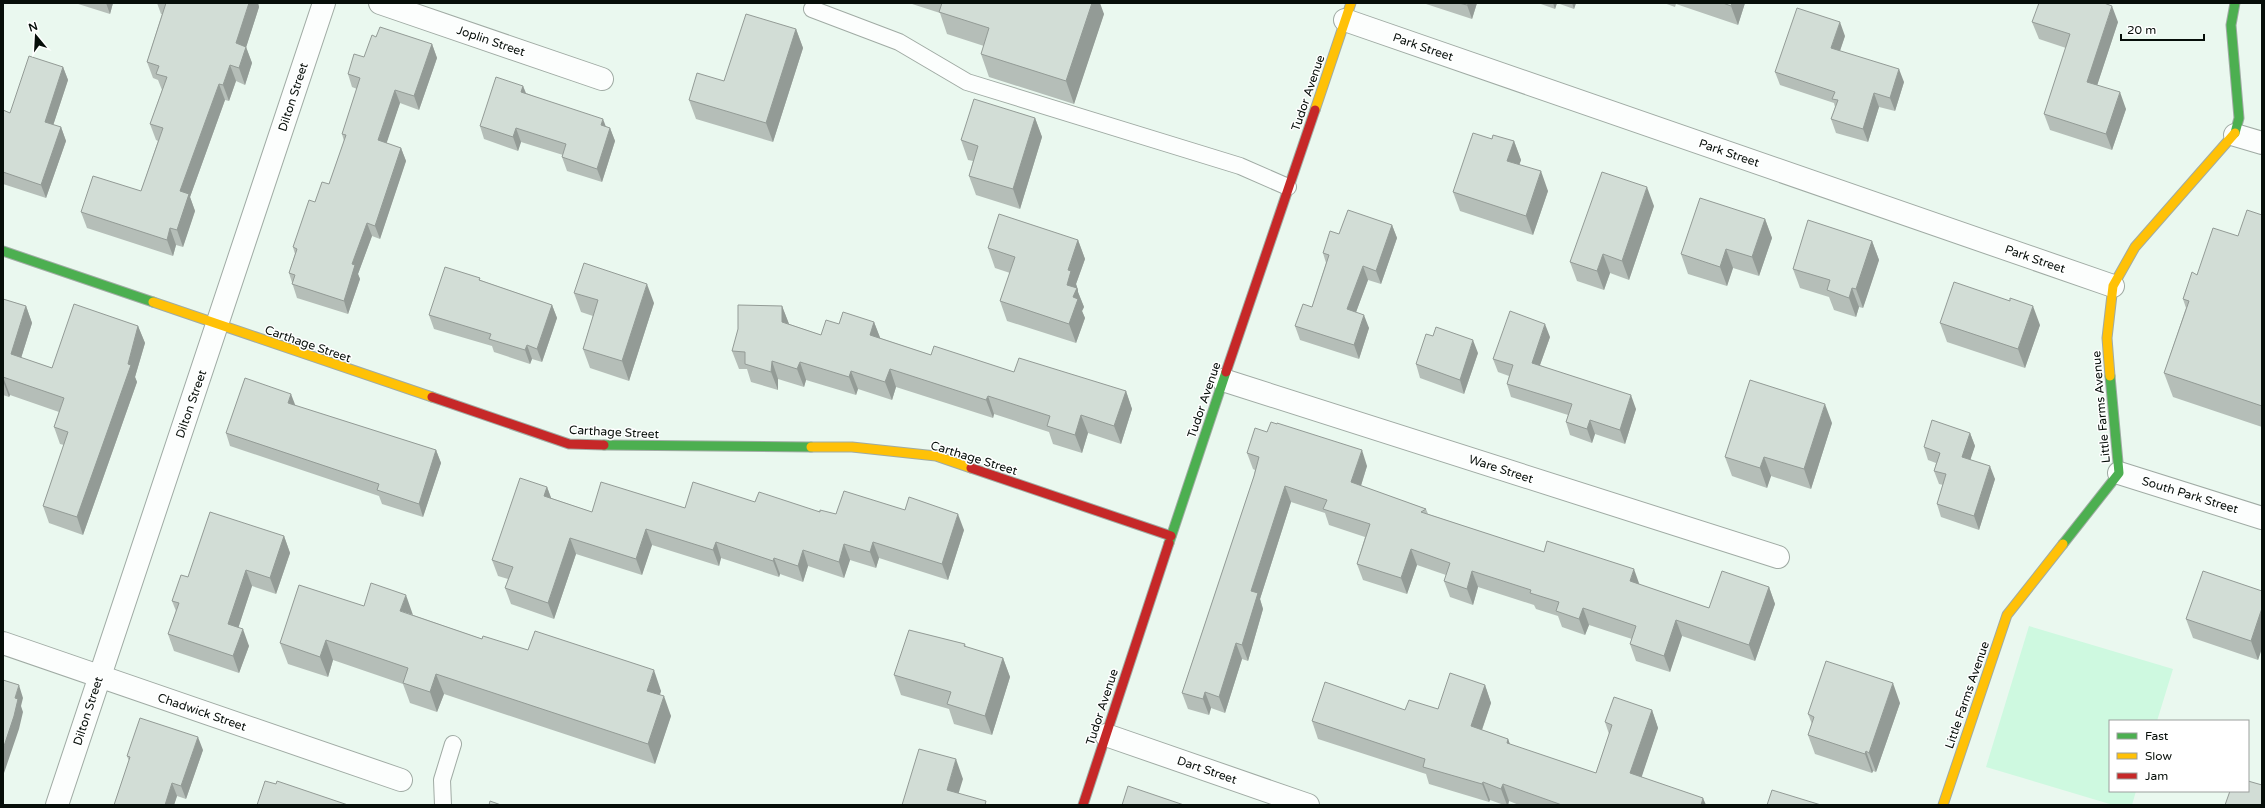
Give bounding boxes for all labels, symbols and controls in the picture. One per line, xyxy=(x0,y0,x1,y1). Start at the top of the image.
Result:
north arrow xyxy=(16,16,56,56)
scale bar xyxy=(2121,16,2204,42)
text: N xyxy=(27,19,39,35)
street label: Joplin Street xyxy=(455,23,527,59)
text: 20 m xyxy=(2127,23,2156,37)
street label: Park Street xyxy=(1391,30,1455,64)
street label: Tudor Avenue xyxy=(1288,53,1328,133)
street label: Dilton Street xyxy=(275,60,311,133)
street label: Park Street xyxy=(1697,136,1761,170)
street label: Park Street xyxy=(2003,242,2067,276)
street label: Carthage Street xyxy=(263,323,353,365)
street label: Little Farms Avenue xyxy=(2089,350,2113,464)
street label: Tudor Avenue xyxy=(1184,360,1224,440)
street label: Dilton Street xyxy=(173,368,209,440)
street label: Carthage Street xyxy=(569,423,660,441)
street label: Carthage Street xyxy=(929,438,1020,478)
street label: Ware Street xyxy=(1467,452,1535,486)
street label: South Park Street xyxy=(2140,474,2240,516)
street label: Little Farms Avenue xyxy=(1942,639,1992,750)
street label: Tudor Avenue xyxy=(1083,667,1121,747)
street label: Dilton Street xyxy=(70,674,106,747)
street label: Chadwick Street xyxy=(156,690,249,734)
legend xyxy=(2109,720,2249,792)
text: Fast xyxy=(2145,729,2169,743)
text: Slow xyxy=(2145,749,2172,763)
street label: Dart Street xyxy=(1175,753,1239,787)
text: Jam xyxy=(2145,769,2168,783)

